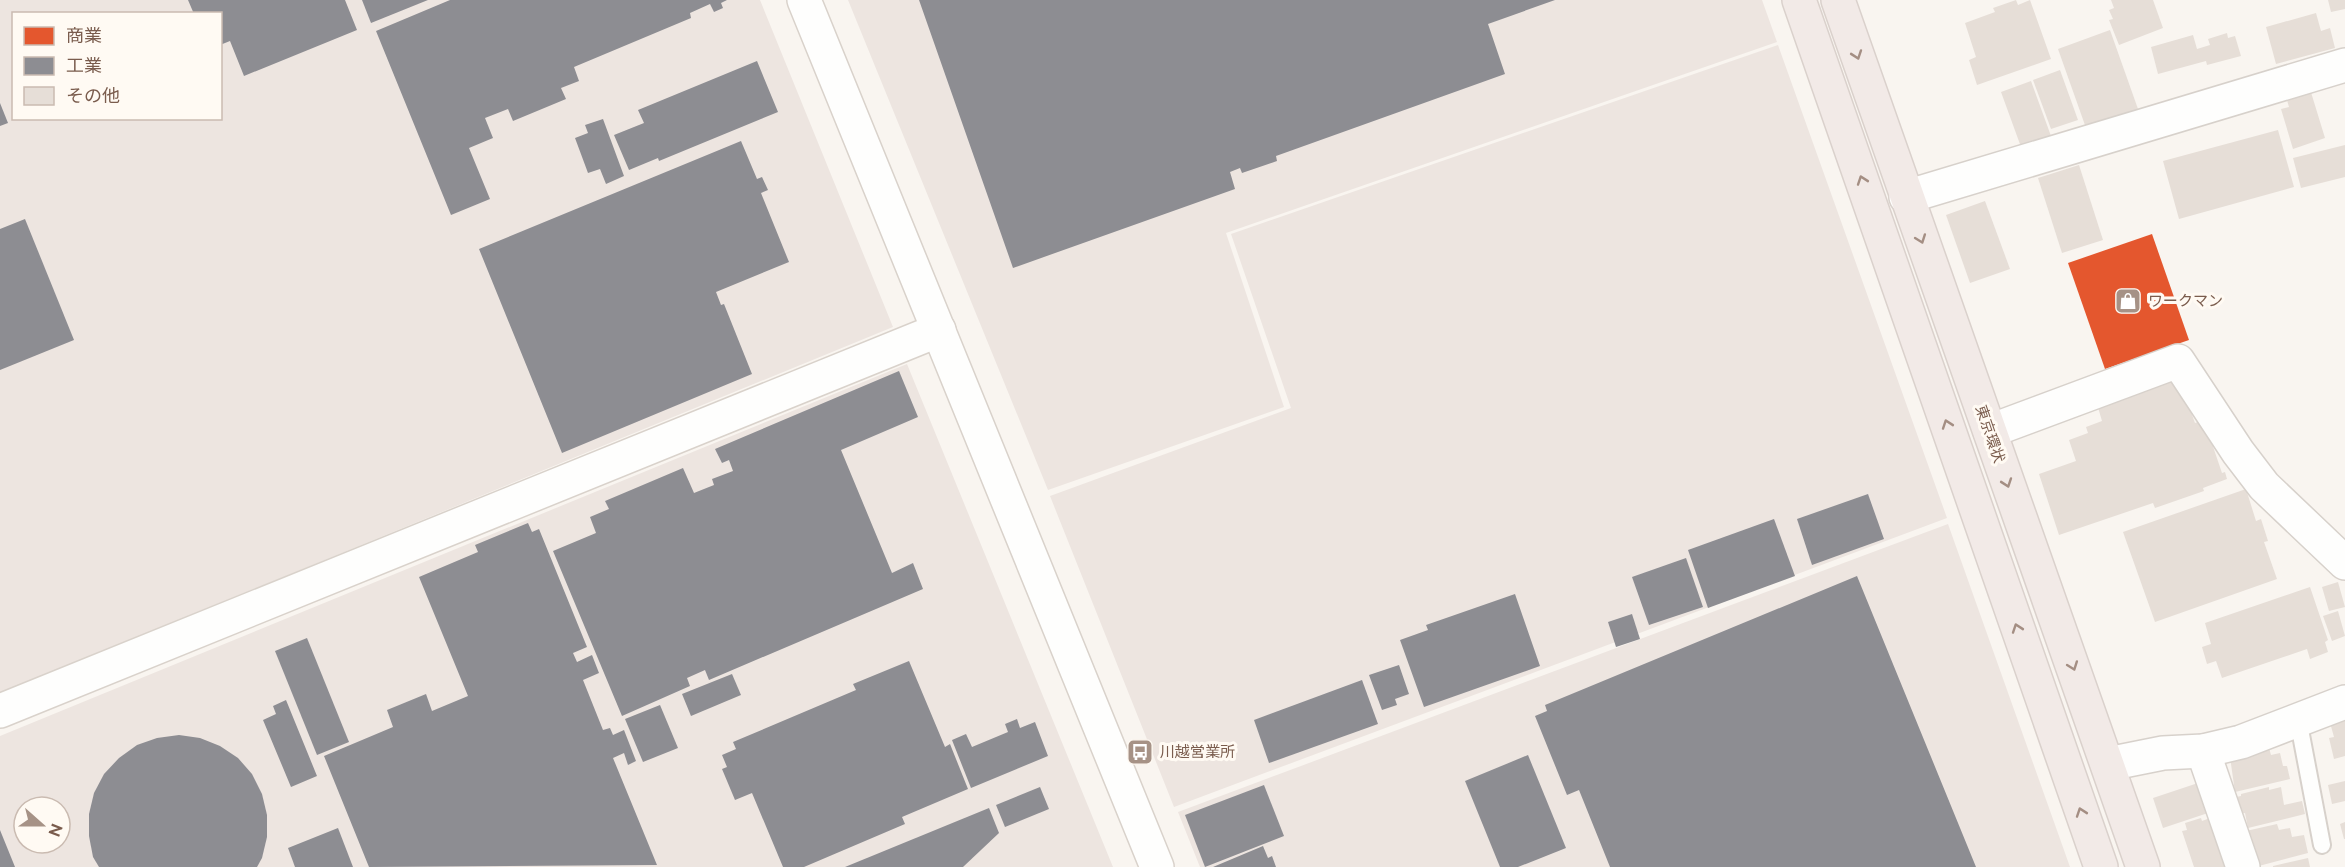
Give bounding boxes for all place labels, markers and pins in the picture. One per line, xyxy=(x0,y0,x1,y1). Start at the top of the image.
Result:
shop icon: ワークマン xyxy=(2113,286,2143,316)
place label: ワークマン xyxy=(2148,292,2223,310)
bus stop icon: 川越営業所 xyxy=(1125,737,1155,767)
place label: 川越営業所 xyxy=(1160,743,1235,761)

